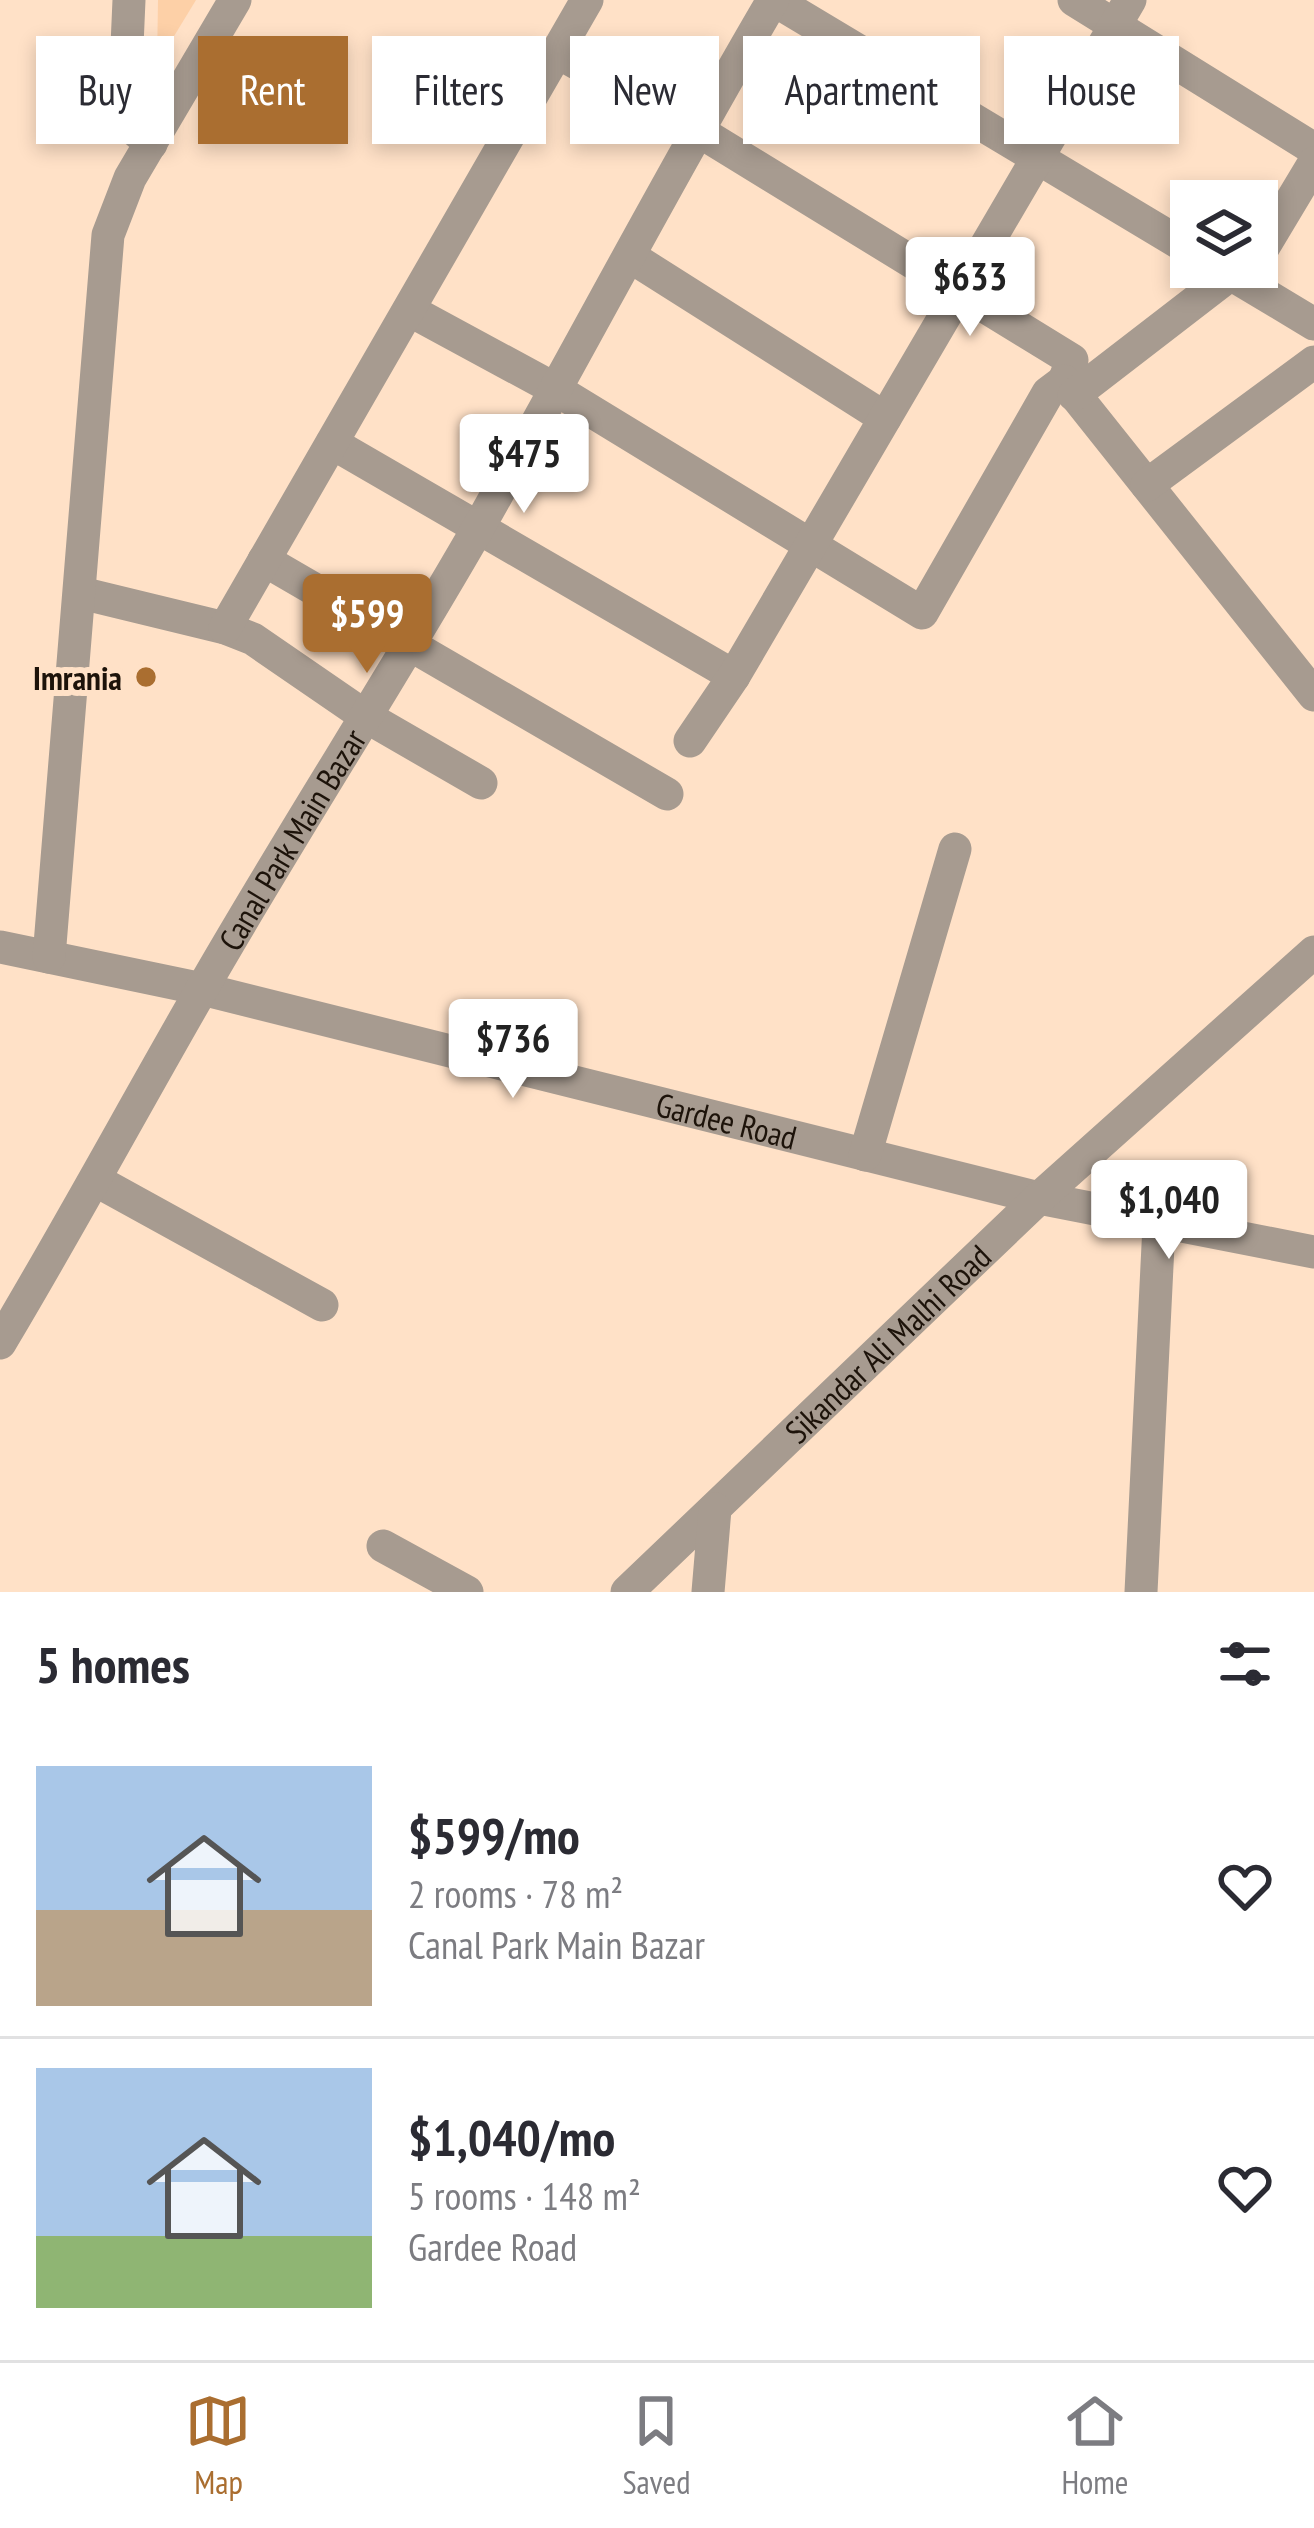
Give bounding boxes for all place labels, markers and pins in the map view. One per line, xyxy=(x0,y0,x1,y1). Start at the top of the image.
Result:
pin: $633 xyxy=(899,237,1041,339)
pin: $475 xyxy=(453,414,595,516)
pin: $599 xyxy=(296,574,438,676)
place label: Imrania xyxy=(33,656,122,699)
marker: Imrania xyxy=(133,664,159,690)
pin: $736 xyxy=(442,999,584,1101)
pin: $1,040 xyxy=(1071,1160,1267,1262)

